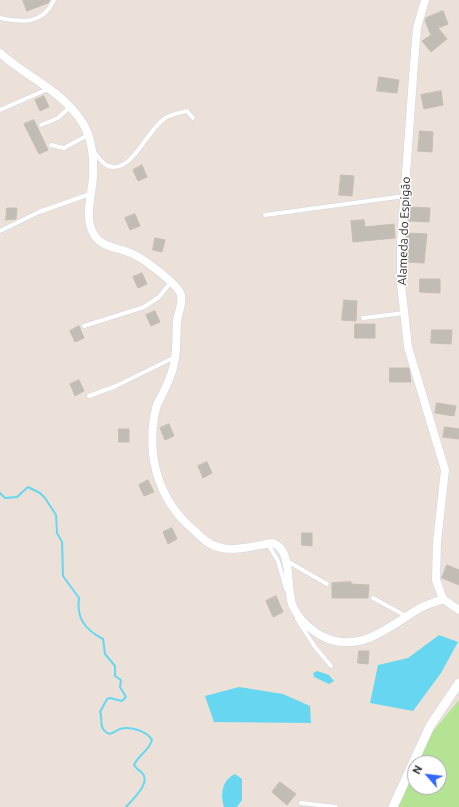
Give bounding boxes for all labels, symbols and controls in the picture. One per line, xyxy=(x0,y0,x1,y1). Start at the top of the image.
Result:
street label: Alameda do Espigão xyxy=(395,176,413,286)
north arrow xyxy=(407,755,447,795)
text: N xyxy=(410,763,425,776)

